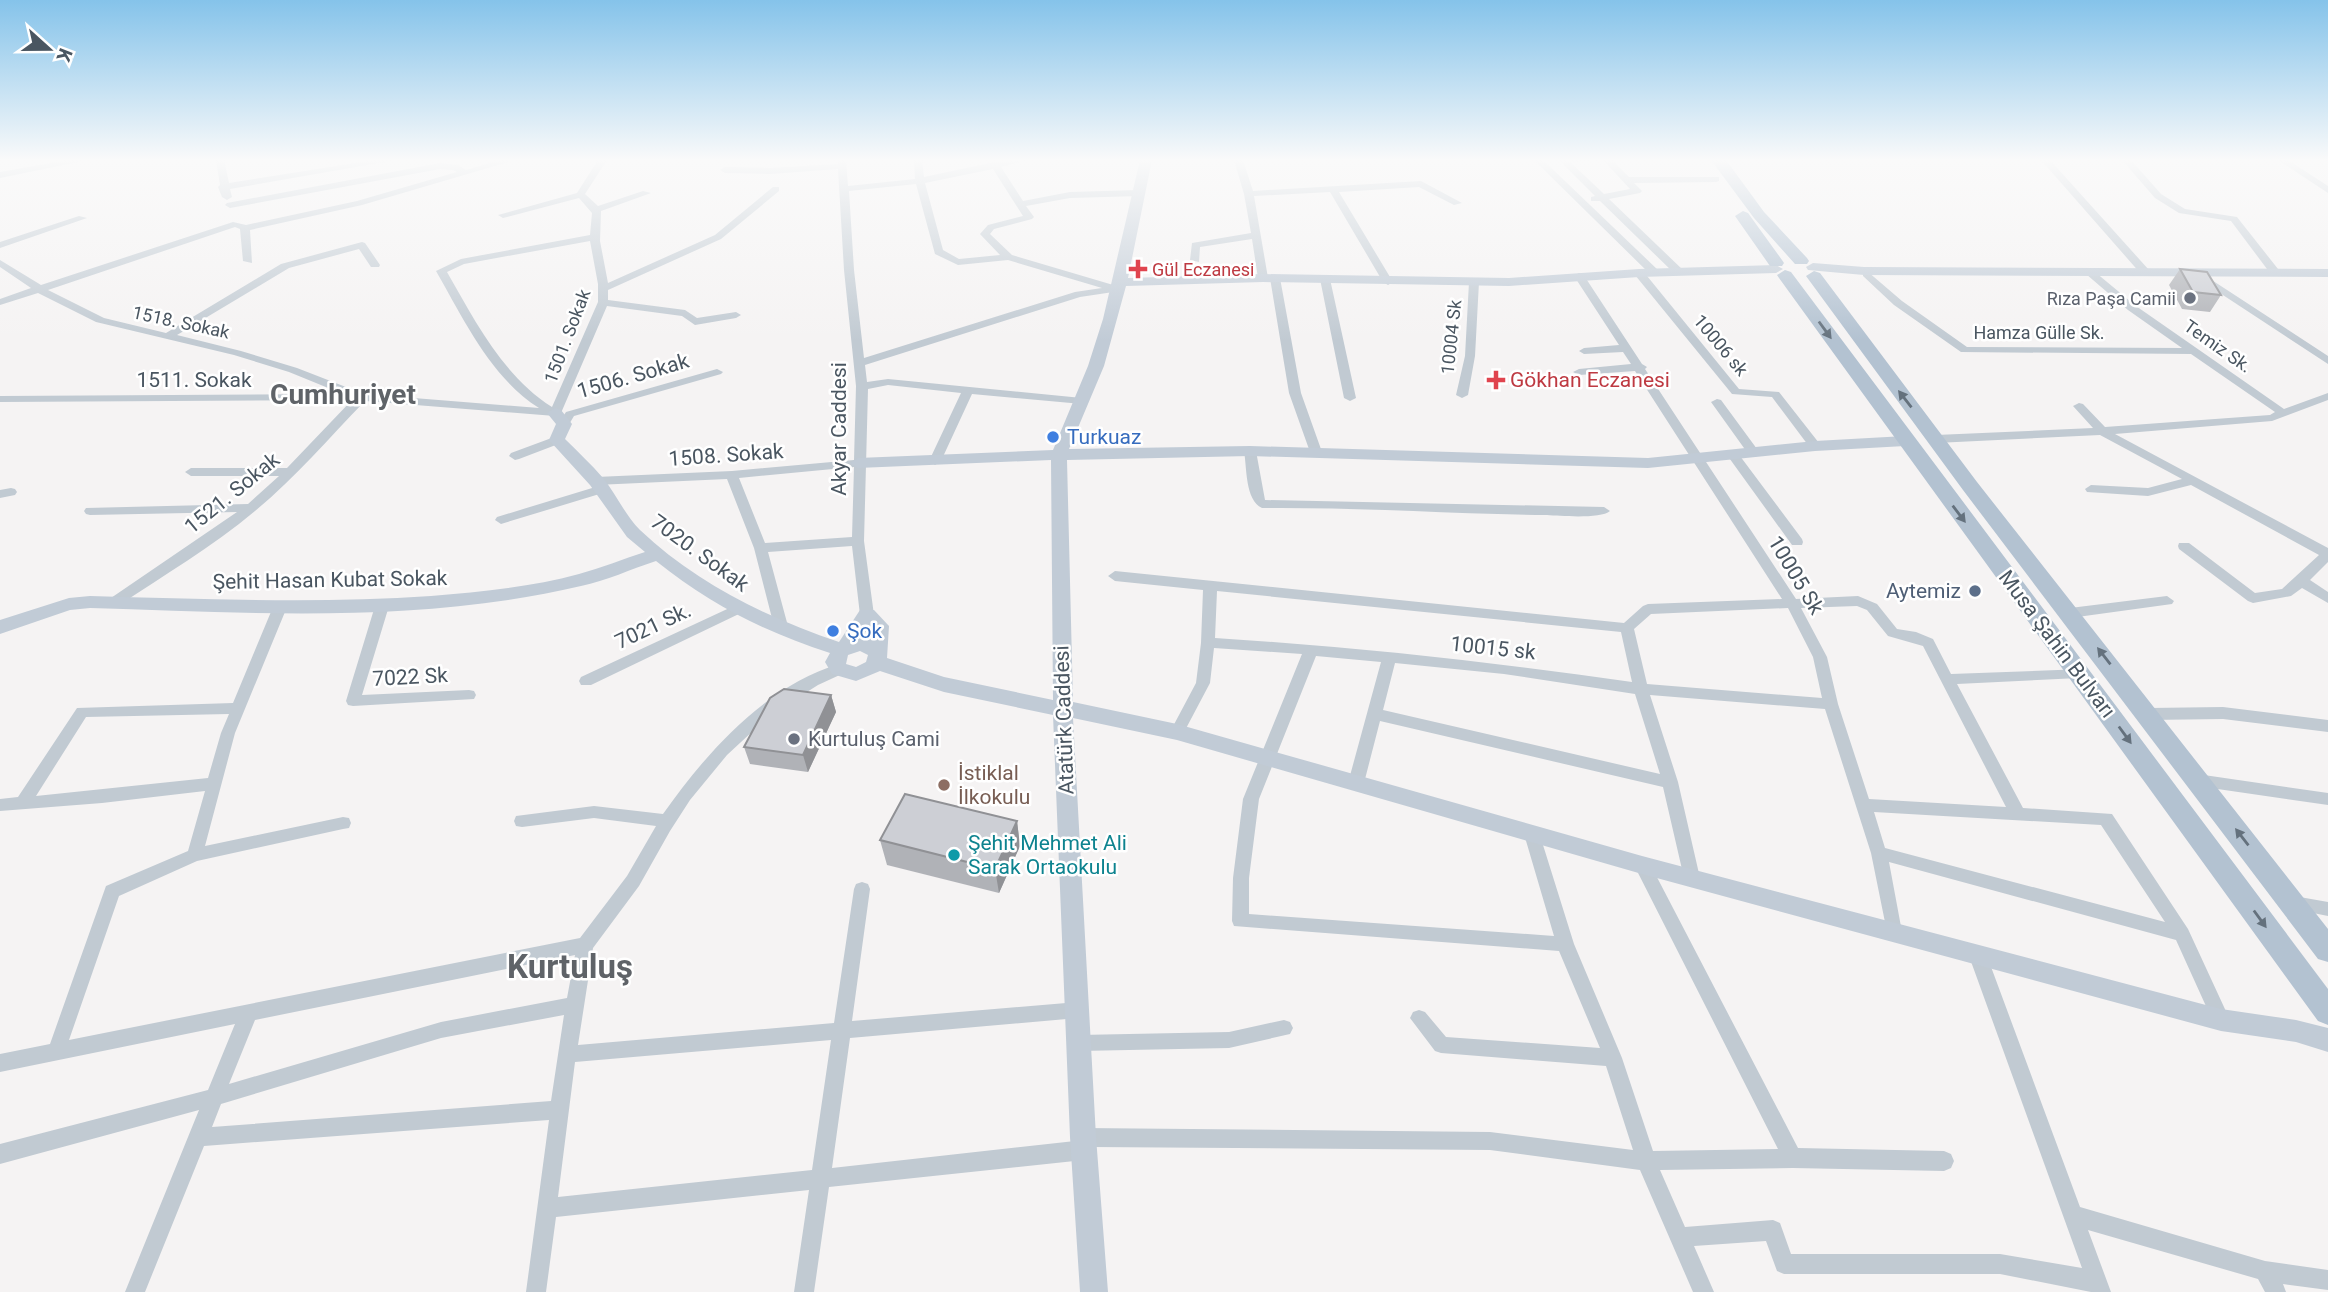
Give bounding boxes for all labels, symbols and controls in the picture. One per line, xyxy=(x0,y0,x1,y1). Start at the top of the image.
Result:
north arrow xyxy=(14,14,84,84)
text: K xyxy=(51,45,77,66)
place label: Gül Eczanesi xyxy=(1152,259,1254,280)
marker: Gül Eczanesi xyxy=(1130,261,1146,277)
street label: 1501. Sokak xyxy=(540,285,595,386)
place label: Rıza Paşa Camii xyxy=(2047,288,2176,309)
marker: Rıza Paşa Camii xyxy=(2182,290,2198,306)
street label: 10004 Sk xyxy=(1437,298,1465,375)
street label: 1518. Sokak xyxy=(131,301,232,343)
street label: 10006 sk xyxy=(1689,310,1753,381)
street label: Temiz Sk. xyxy=(2180,315,2256,377)
one-way arrow xyxy=(1818,321,1832,339)
street label: Hamza Gülle Sk. xyxy=(1973,322,2105,343)
street label: 1506. Sokak xyxy=(574,349,692,403)
street label: Akyar Caddesi xyxy=(827,362,851,496)
street label: 1511. Sokak xyxy=(136,368,252,392)
place label: Gökhan Eczanesi xyxy=(1510,368,1670,392)
marker: Gökhan Eczanesi xyxy=(1488,372,1504,388)
district label: Cumhuriyet xyxy=(270,378,416,411)
one-way arrow xyxy=(1897,390,1912,408)
place label: Turkuaz xyxy=(1067,425,1141,449)
marker: Turkuaz xyxy=(1045,429,1061,445)
street label: 1508. Sokak xyxy=(668,439,785,471)
street label: 1521. Sokak xyxy=(180,447,285,539)
one-way arrow xyxy=(1952,505,1966,523)
street label: 7020. Sokak xyxy=(646,509,754,597)
street label: 10005 Sk xyxy=(1763,531,1829,619)
street label: Şehit Hasan Kubat Sokak xyxy=(212,566,448,594)
street label: Musa Şahin Bulvarı xyxy=(1994,566,2120,722)
place label: Aytemiz xyxy=(1886,579,1961,603)
marker: Aytemiz xyxy=(1967,583,1983,599)
street label: 7021 Sk. xyxy=(611,598,695,654)
place label: Şok xyxy=(847,619,882,643)
marker: Şok xyxy=(825,623,841,639)
street label: 10015 sk xyxy=(1449,632,1537,664)
street label: Atatürk Caddesi xyxy=(1049,645,1079,795)
one-way arrow xyxy=(2096,648,2111,666)
street label: 7022 Sk xyxy=(372,663,449,691)
one-way arrow xyxy=(2118,726,2132,744)
place label: Kurtuluş Cami xyxy=(808,727,940,751)
marker: Kurtuluş Cami xyxy=(786,731,802,747)
place label: İstiklal İlkokulu xyxy=(958,761,1030,809)
marker: İstiklal İlkokulu xyxy=(936,777,952,793)
one-way arrow xyxy=(2235,828,2250,846)
place label: Şehit Mehmet Ali Sarak Ortaokulu xyxy=(968,831,1127,879)
marker: Şehit Mehmet Ali Sarak Ortaokulu xyxy=(946,847,962,863)
one-way arrow xyxy=(2252,910,2266,928)
district label: Kurtuluş xyxy=(507,947,633,986)

